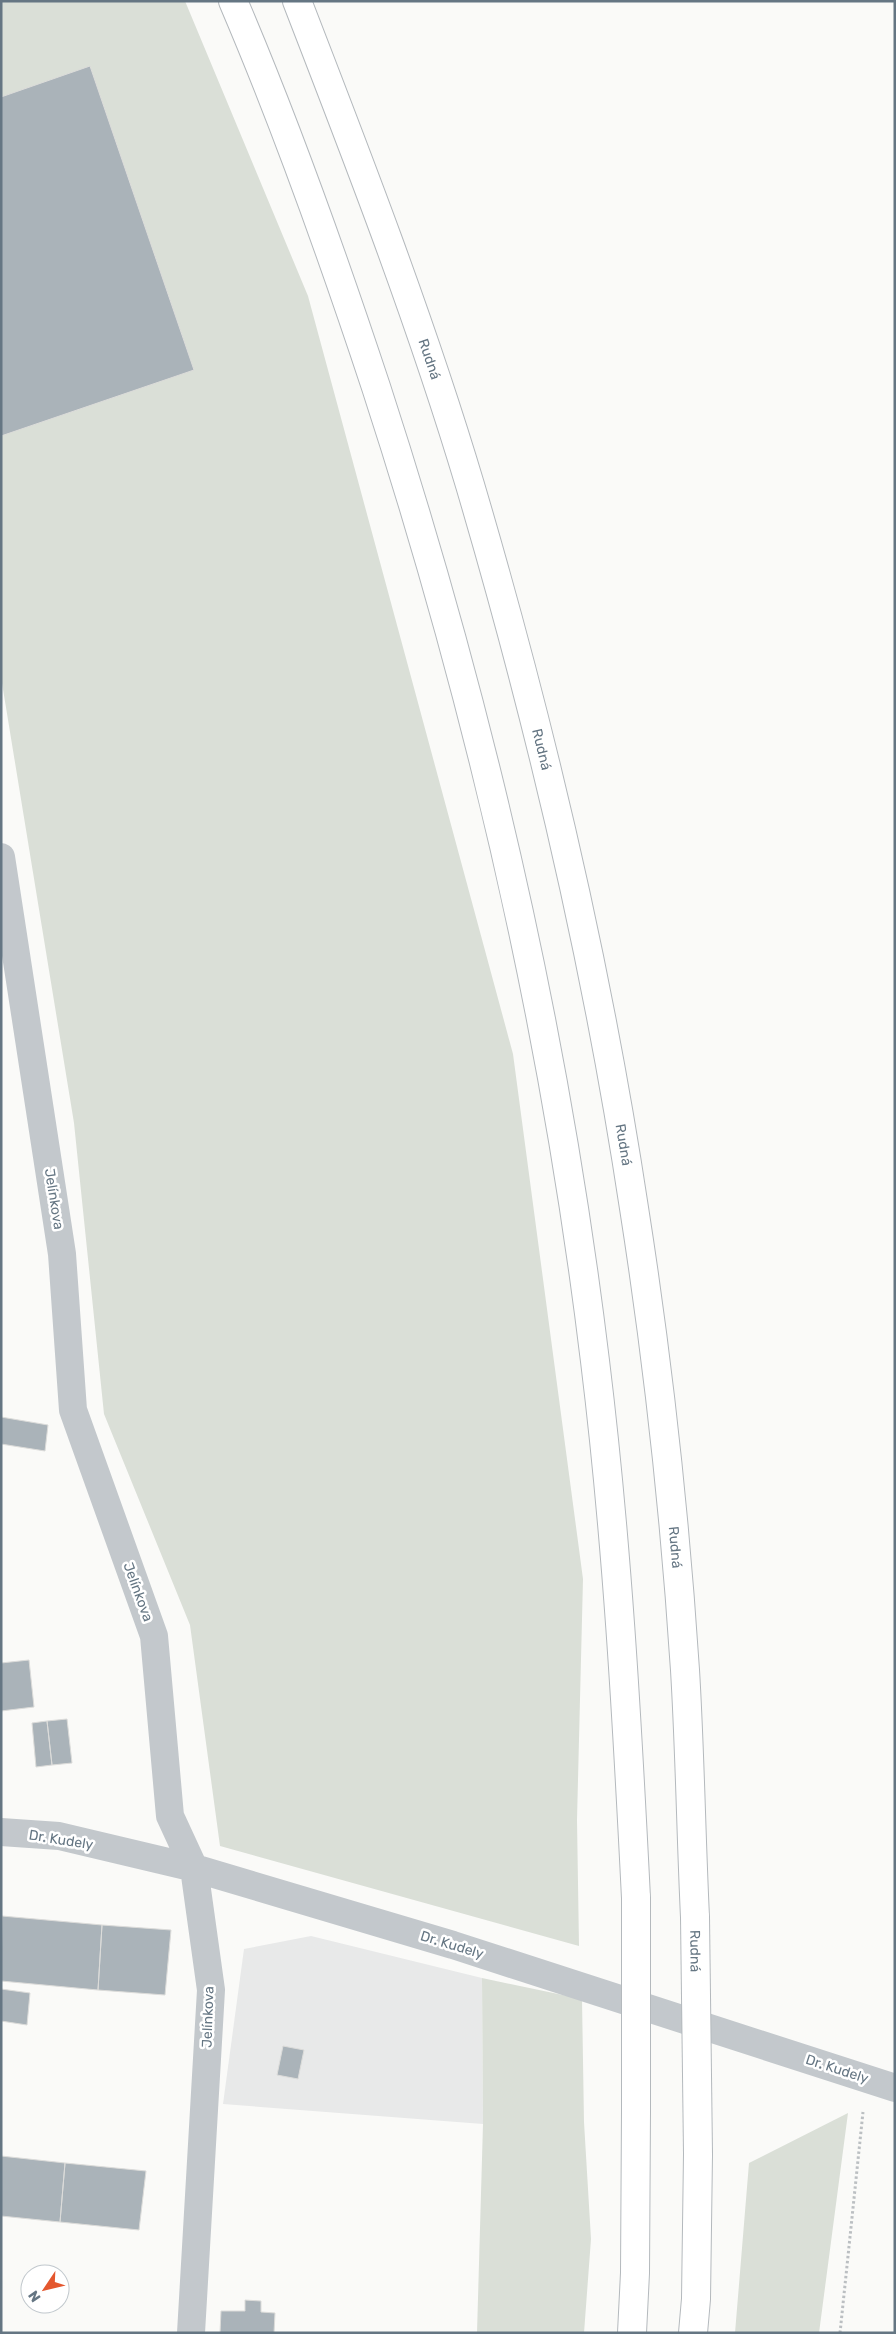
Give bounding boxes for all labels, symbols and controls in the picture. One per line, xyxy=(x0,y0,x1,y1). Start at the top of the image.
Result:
street label: Rudná xyxy=(415,336,445,382)
street label: Rudná xyxy=(529,727,555,772)
street label: Rudná xyxy=(612,1122,636,1167)
street label: Jelínkova xyxy=(41,1167,67,1231)
street label: Rudná xyxy=(665,1526,686,1569)
street label: Jelínkova xyxy=(119,1560,157,1624)
street label: Dr. Kudely xyxy=(28,1827,95,1854)
street label: Dr. Kudely xyxy=(418,1927,486,1963)
street label: Rudná xyxy=(687,1930,704,1972)
street label: Jelínkova xyxy=(198,1986,218,2048)
street label: Dr. Kudely xyxy=(803,2051,871,2087)
north arrow xyxy=(20,2264,70,2314)
text: N xyxy=(25,2287,45,2305)

